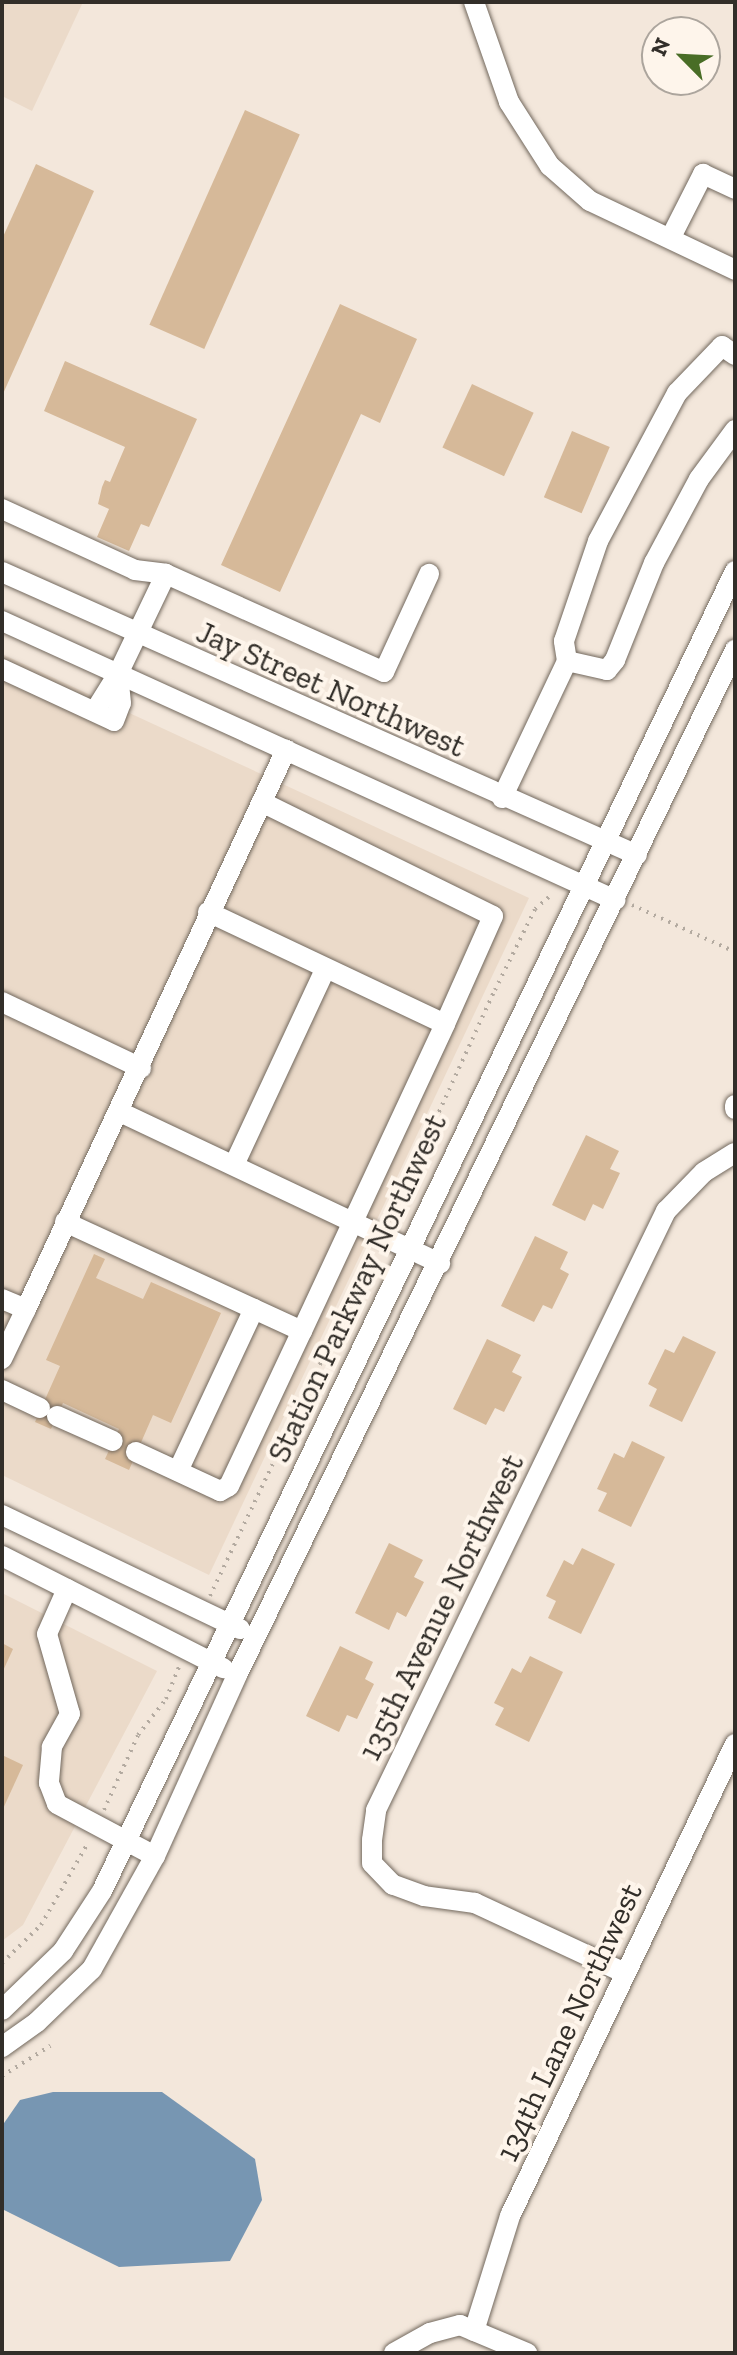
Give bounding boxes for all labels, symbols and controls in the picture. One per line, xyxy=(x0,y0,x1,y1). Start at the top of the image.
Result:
north arrow xyxy=(641,16,721,96)
text: N xyxy=(645,34,676,60)
street label: Jay Street Northwest xyxy=(190,612,472,766)
street label: Station Parkway Northwest xyxy=(259,1107,455,1469)
street label: 135th Avenue Northwest xyxy=(350,1447,532,1767)
street label: 134th Lane Northwest xyxy=(488,1877,650,2167)

